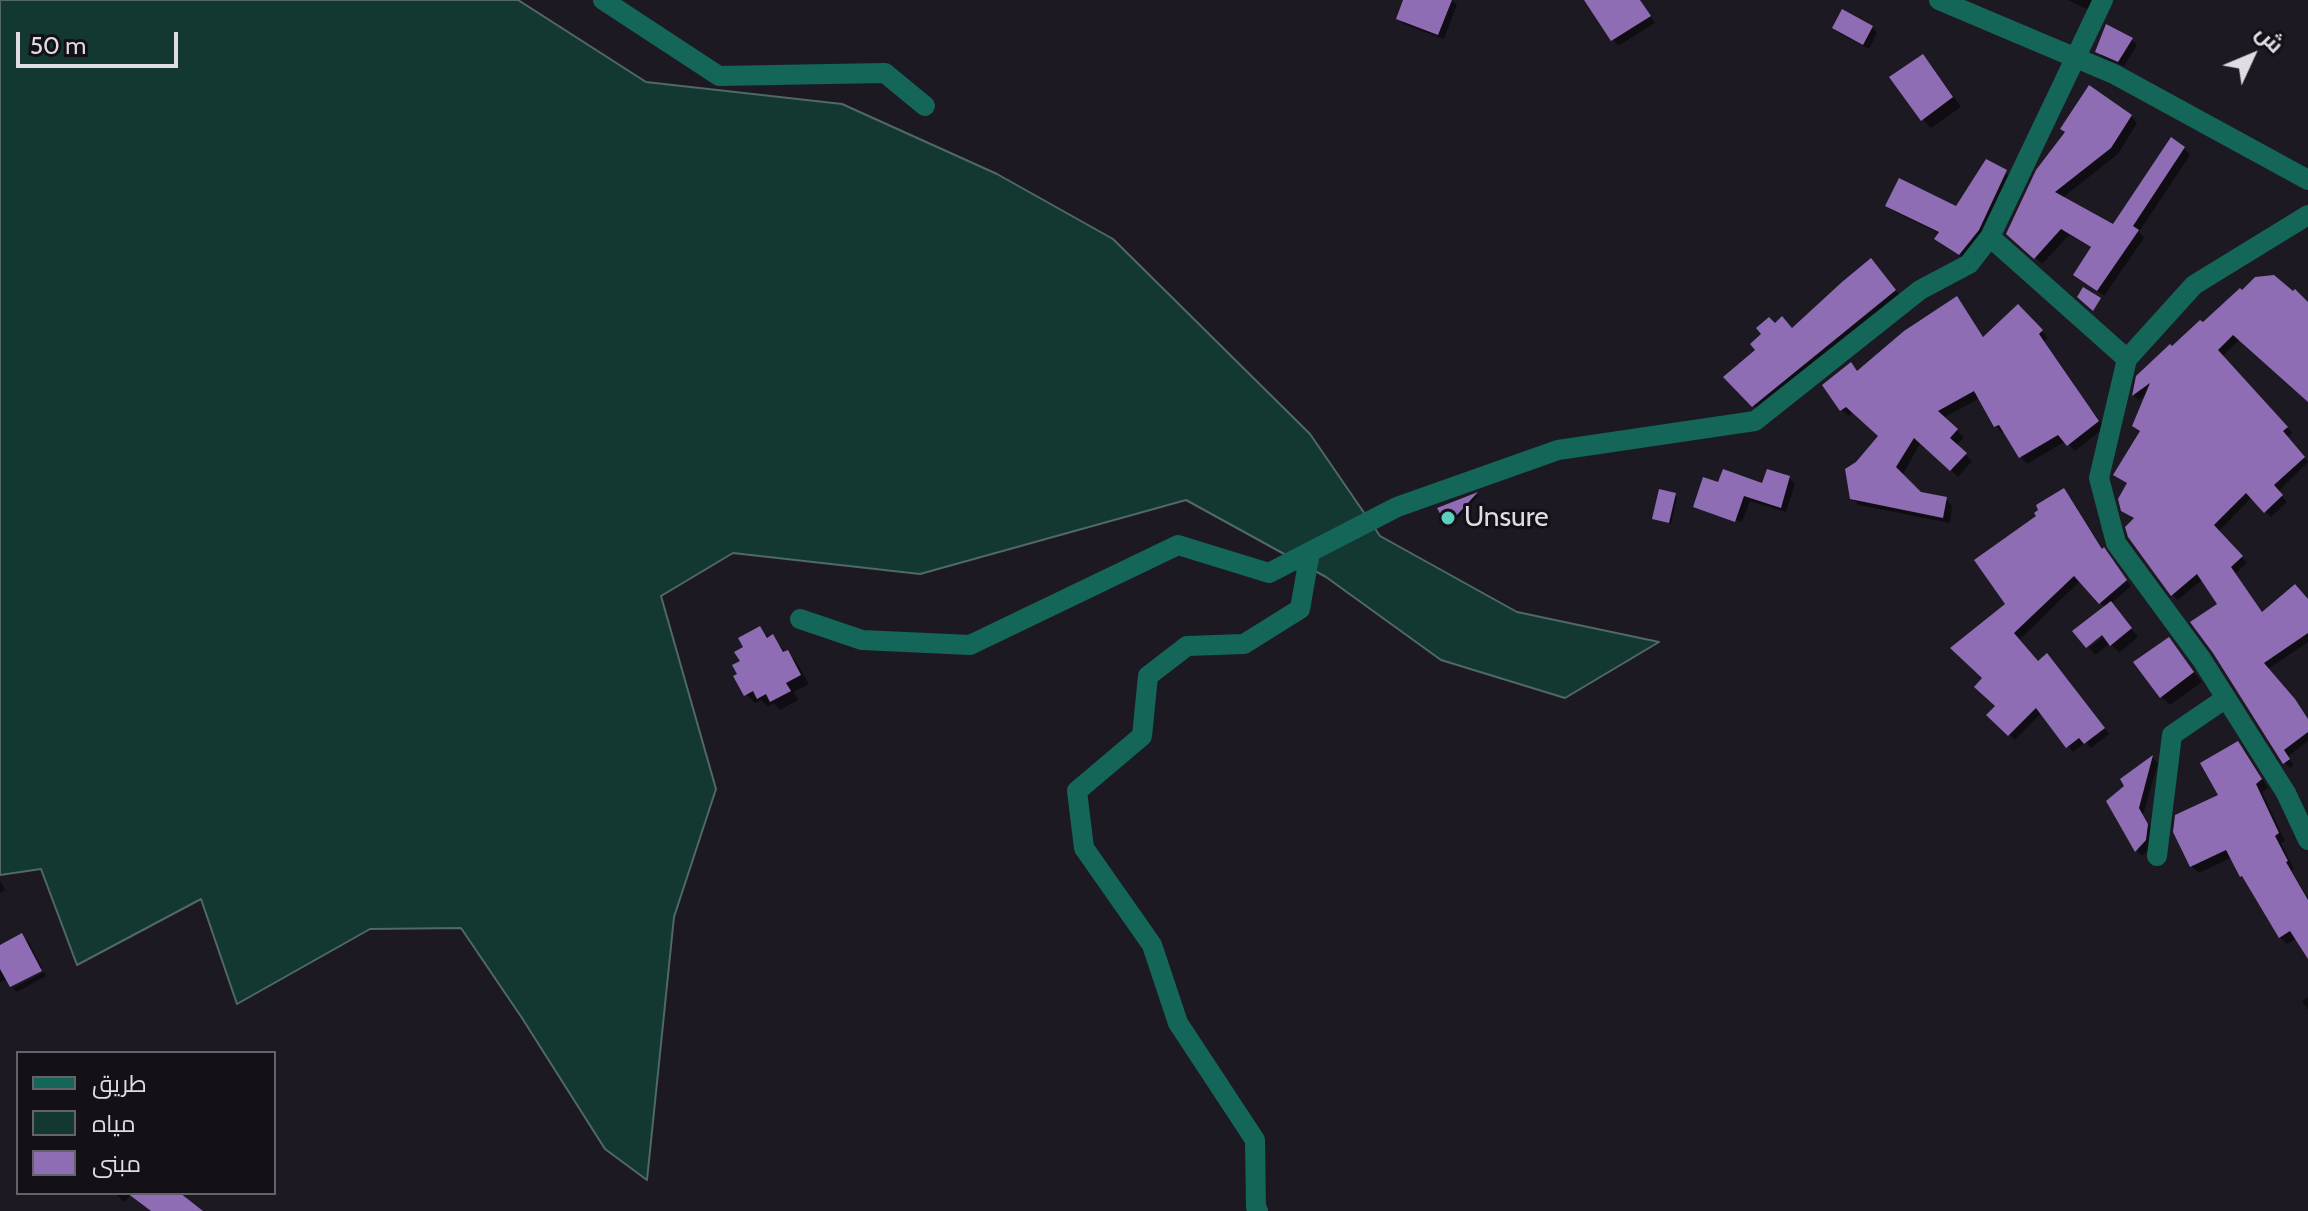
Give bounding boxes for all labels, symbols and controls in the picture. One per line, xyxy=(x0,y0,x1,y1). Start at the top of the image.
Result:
scale bar xyxy=(20,16,182,66)
north arrow xyxy=(2212,16,2292,96)
text: ش xyxy=(2250,19,2289,59)
text: 50 m xyxy=(30,31,86,60)
place label: Unsure xyxy=(1464,501,1549,535)
marker: Unsure xyxy=(1439,509,1457,527)
legend xyxy=(16,1051,276,1195)
text: طريق xyxy=(92,1069,147,1098)
text: مياه xyxy=(92,1109,136,1138)
text: مبنى xyxy=(92,1149,141,1178)

